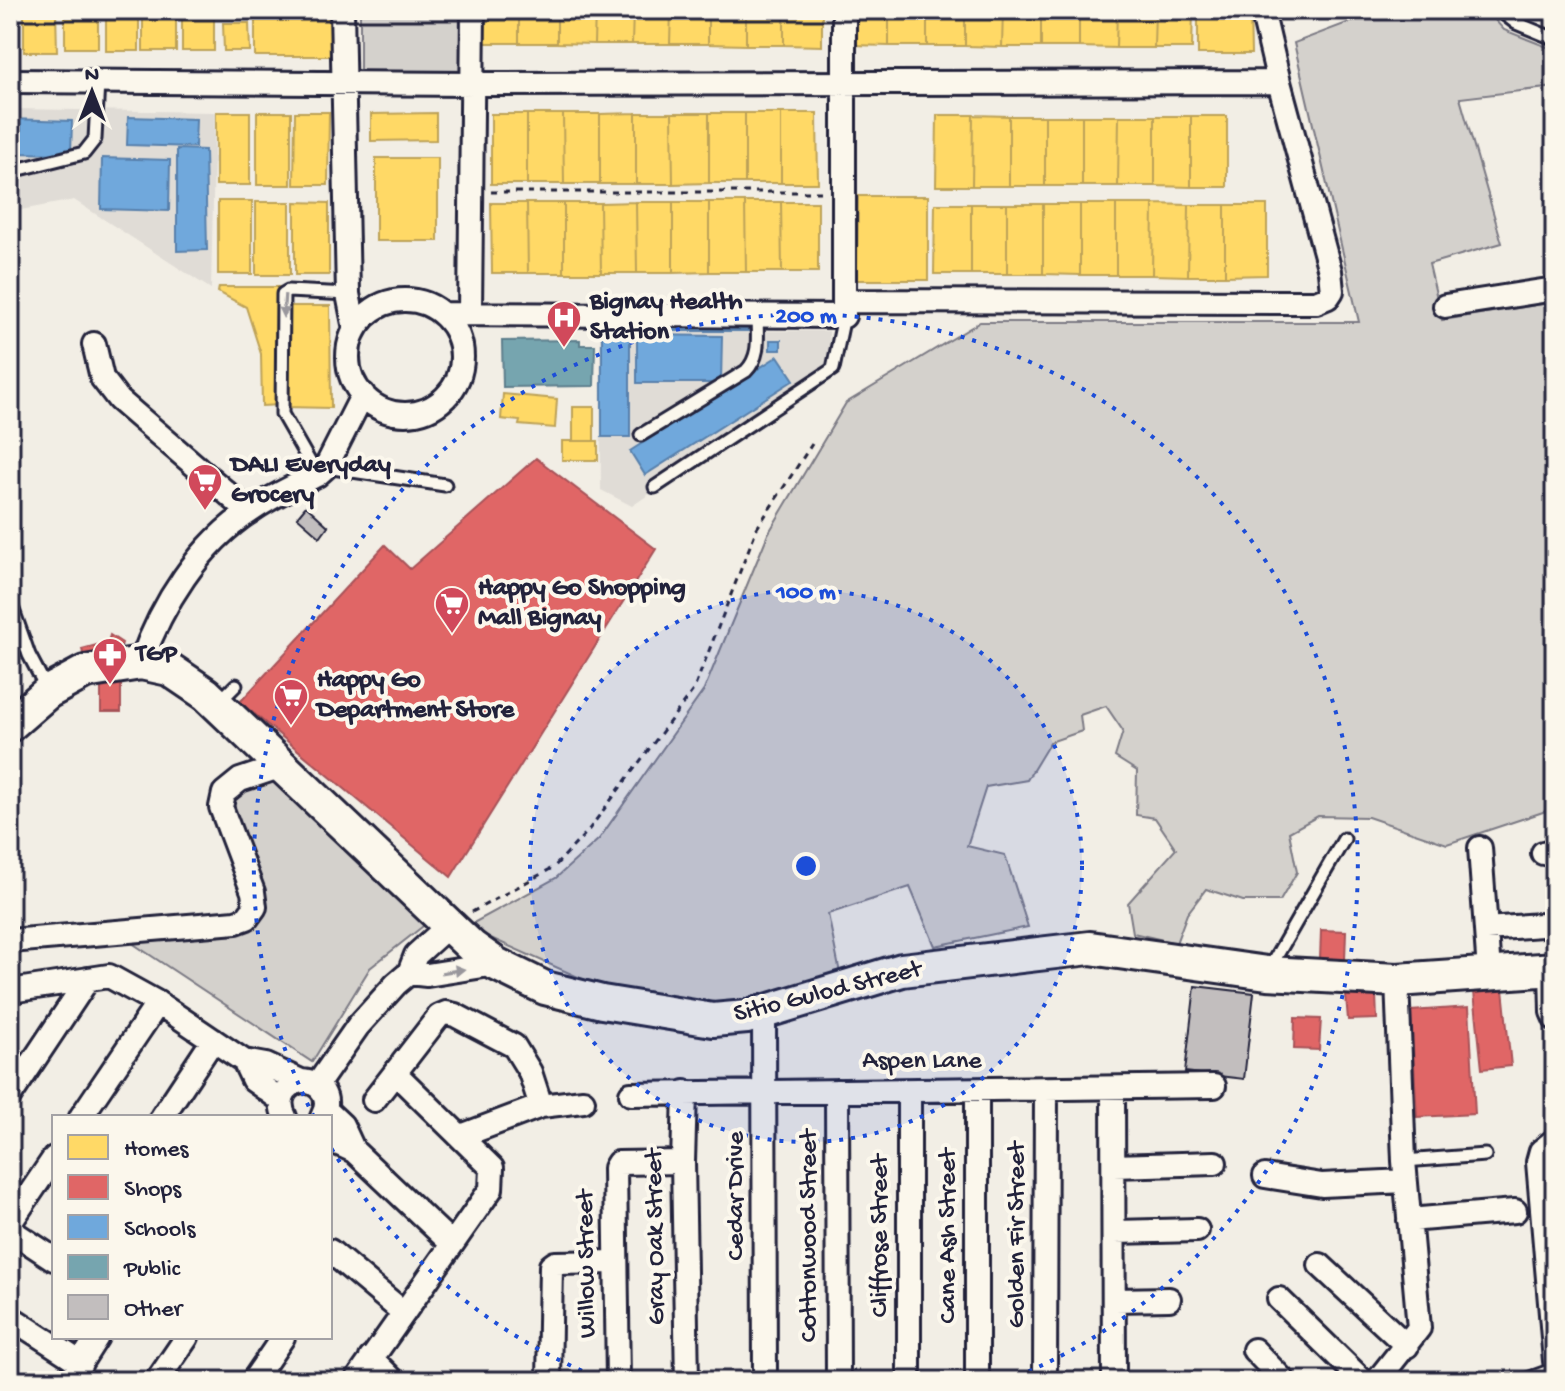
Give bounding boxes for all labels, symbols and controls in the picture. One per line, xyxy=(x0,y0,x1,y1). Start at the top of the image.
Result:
north arrow xyxy=(52,52,132,132)
text: N xyxy=(85,63,99,89)
place label: Bignay Health Station xyxy=(589,288,742,349)
one-way arrow xyxy=(277,294,290,319)
hospital icon: Bignay Health Station xyxy=(545,299,583,349)
text: 200 m xyxy=(775,303,837,332)
place label: DALI Everyday Grocery xyxy=(229,451,391,512)
supermarket icon: DALI Everyday Grocery xyxy=(186,462,224,512)
place label: Happy Go Shopping Mall Bignay xyxy=(478,574,686,635)
text: 100 m xyxy=(775,579,836,608)
supermarket icon: Happy Go Shopping Mall Bignay xyxy=(433,585,471,635)
pharmacy icon: TGP xyxy=(91,636,129,686)
place label: TGP xyxy=(134,640,178,671)
place label: Happy Go Department Store xyxy=(315,666,516,727)
supermarket icon: Happy Go Department Store xyxy=(272,677,310,727)
centre of rings xyxy=(792,852,820,880)
street label: Sitio Gulod Street xyxy=(731,954,927,1031)
one-way arrow xyxy=(441,964,466,976)
street label: Aspen Lane xyxy=(862,1047,982,1078)
legend xyxy=(52,1115,332,1339)
street label: Cottonwood Street xyxy=(795,1127,826,1342)
street label: Cedar Drive xyxy=(722,1131,753,1261)
text: Homes xyxy=(124,1136,190,1165)
street label: Golden Fir Street xyxy=(1003,1139,1034,1328)
street label: Gray Oak Street xyxy=(640,1146,674,1325)
street label: Cane Ash Street xyxy=(934,1146,965,1323)
street label: Cliffrose Street xyxy=(866,1152,897,1317)
text: Shops xyxy=(124,1176,182,1205)
street label: Willow Street xyxy=(571,1187,605,1338)
text: Schools xyxy=(124,1216,196,1245)
text: Public xyxy=(123,1256,181,1285)
text: Other xyxy=(124,1296,185,1325)

